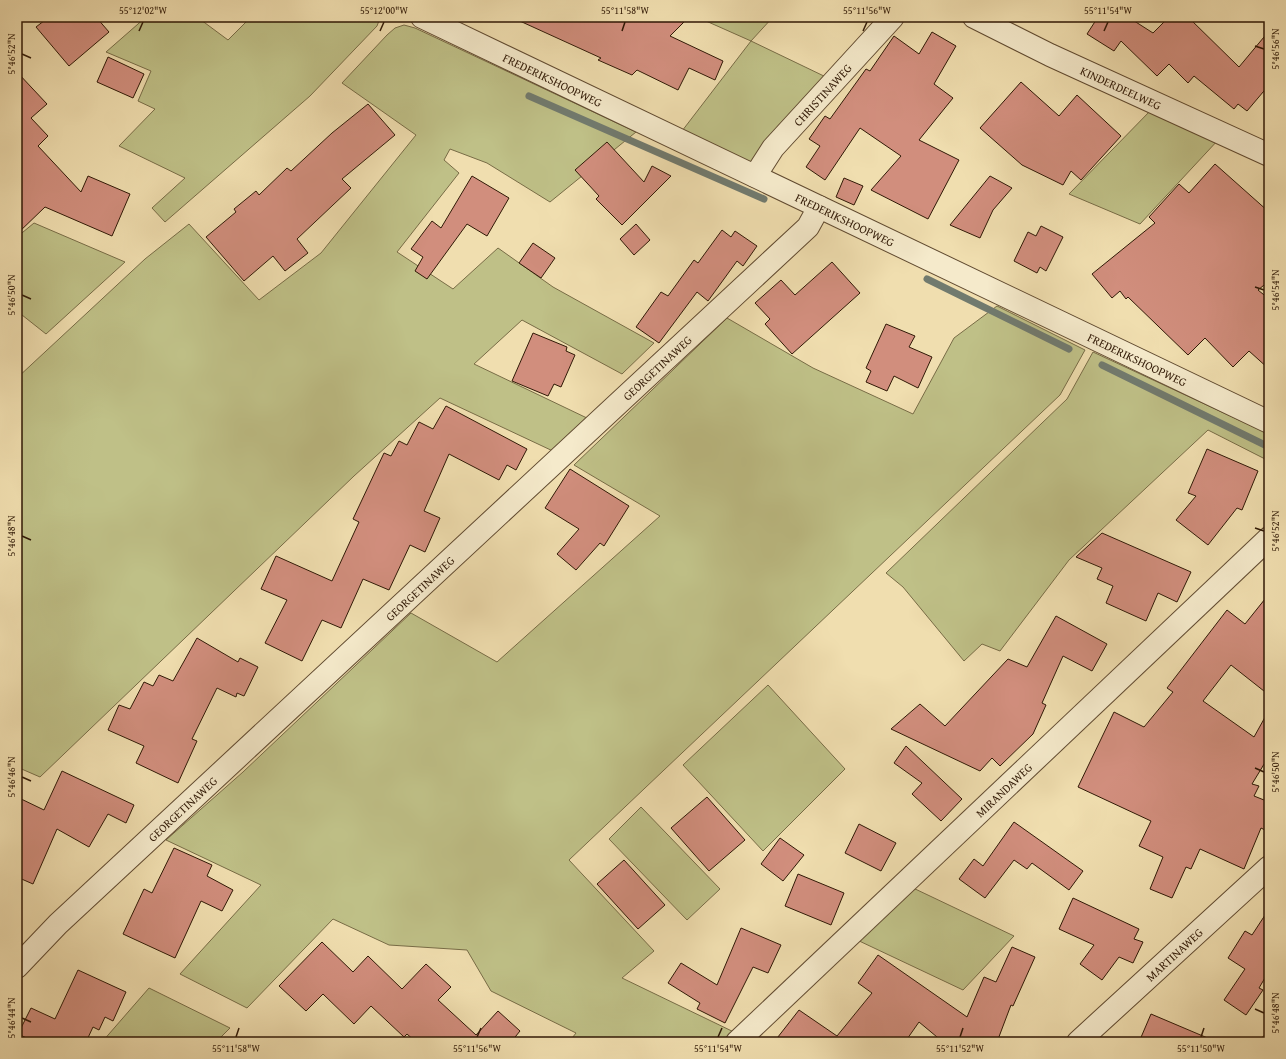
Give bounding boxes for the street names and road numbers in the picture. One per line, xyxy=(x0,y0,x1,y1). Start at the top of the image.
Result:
street label: FREDERIKSHOOPWEG xyxy=(500,49,605,111)
street label: CHRISTINAWEG xyxy=(789,59,855,129)
street label: KINDERDEELWEG xyxy=(1078,62,1164,113)
street label: FREDERIKSHOOPWEG xyxy=(793,188,898,250)
street label: FREDERIKSHOOPWEG xyxy=(1085,328,1190,390)
street label: GEORGETINAWEG xyxy=(619,331,695,404)
street label: GEORGETINAWEG xyxy=(381,552,458,624)
street label: MIRANDAWEG xyxy=(971,758,1036,821)
street label: GEORGETINAWEG xyxy=(144,772,221,845)
street label: MARTINAWEG xyxy=(1142,924,1206,985)

